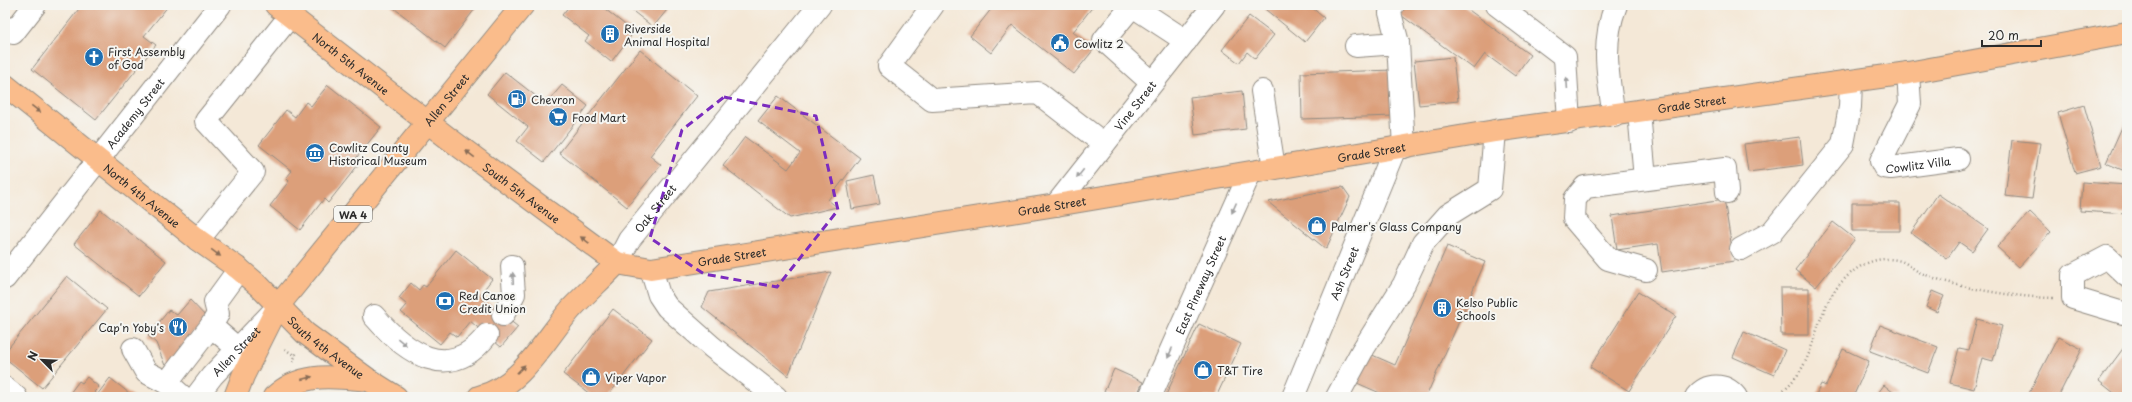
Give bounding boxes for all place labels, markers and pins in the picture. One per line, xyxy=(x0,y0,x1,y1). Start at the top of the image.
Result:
place label: Riverside Animal Hospital xyxy=(624,20,710,50)
building icon: Riverside Animal Hospital xyxy=(599,23,621,45)
public building icon: Cowlitz 2 xyxy=(1049,32,1071,54)
place label: Cowlitz 2 xyxy=(1074,35,1124,52)
place label: First Assembly of God xyxy=(108,43,185,73)
church icon: First Assembly of God xyxy=(83,46,105,68)
fuel station icon: Chevron xyxy=(506,88,528,110)
place label: Chevron xyxy=(531,91,575,108)
supermarket icon: Food Mart xyxy=(547,106,569,128)
place label: Food Mart xyxy=(572,109,627,126)
place label: Cowlitz County Historical Museum xyxy=(329,139,427,169)
museum icon: Cowlitz County Historical Museum xyxy=(304,142,326,164)
shop icon: Palmer's Glass Company xyxy=(1306,215,1328,237)
place label: Palmer's Glass Company xyxy=(1331,218,1462,235)
place label: Red Canoe Credit Union xyxy=(459,287,526,317)
bank icon: Red Canoe Credit Union xyxy=(434,290,456,312)
place label: Kelso Public Schools xyxy=(1456,294,1518,324)
building icon: Kelso Public Schools xyxy=(1431,297,1453,319)
restaurant icon: Cap'n Yoby's xyxy=(167,316,189,338)
place label: Cap'n Yoby's xyxy=(98,319,164,336)
shop icon: T&T Tire xyxy=(1192,359,1214,381)
place label: T&T Tire xyxy=(1217,362,1263,379)
shop icon: Viper Vapor xyxy=(580,366,602,388)
place label: Viper Vapor xyxy=(605,369,666,386)

